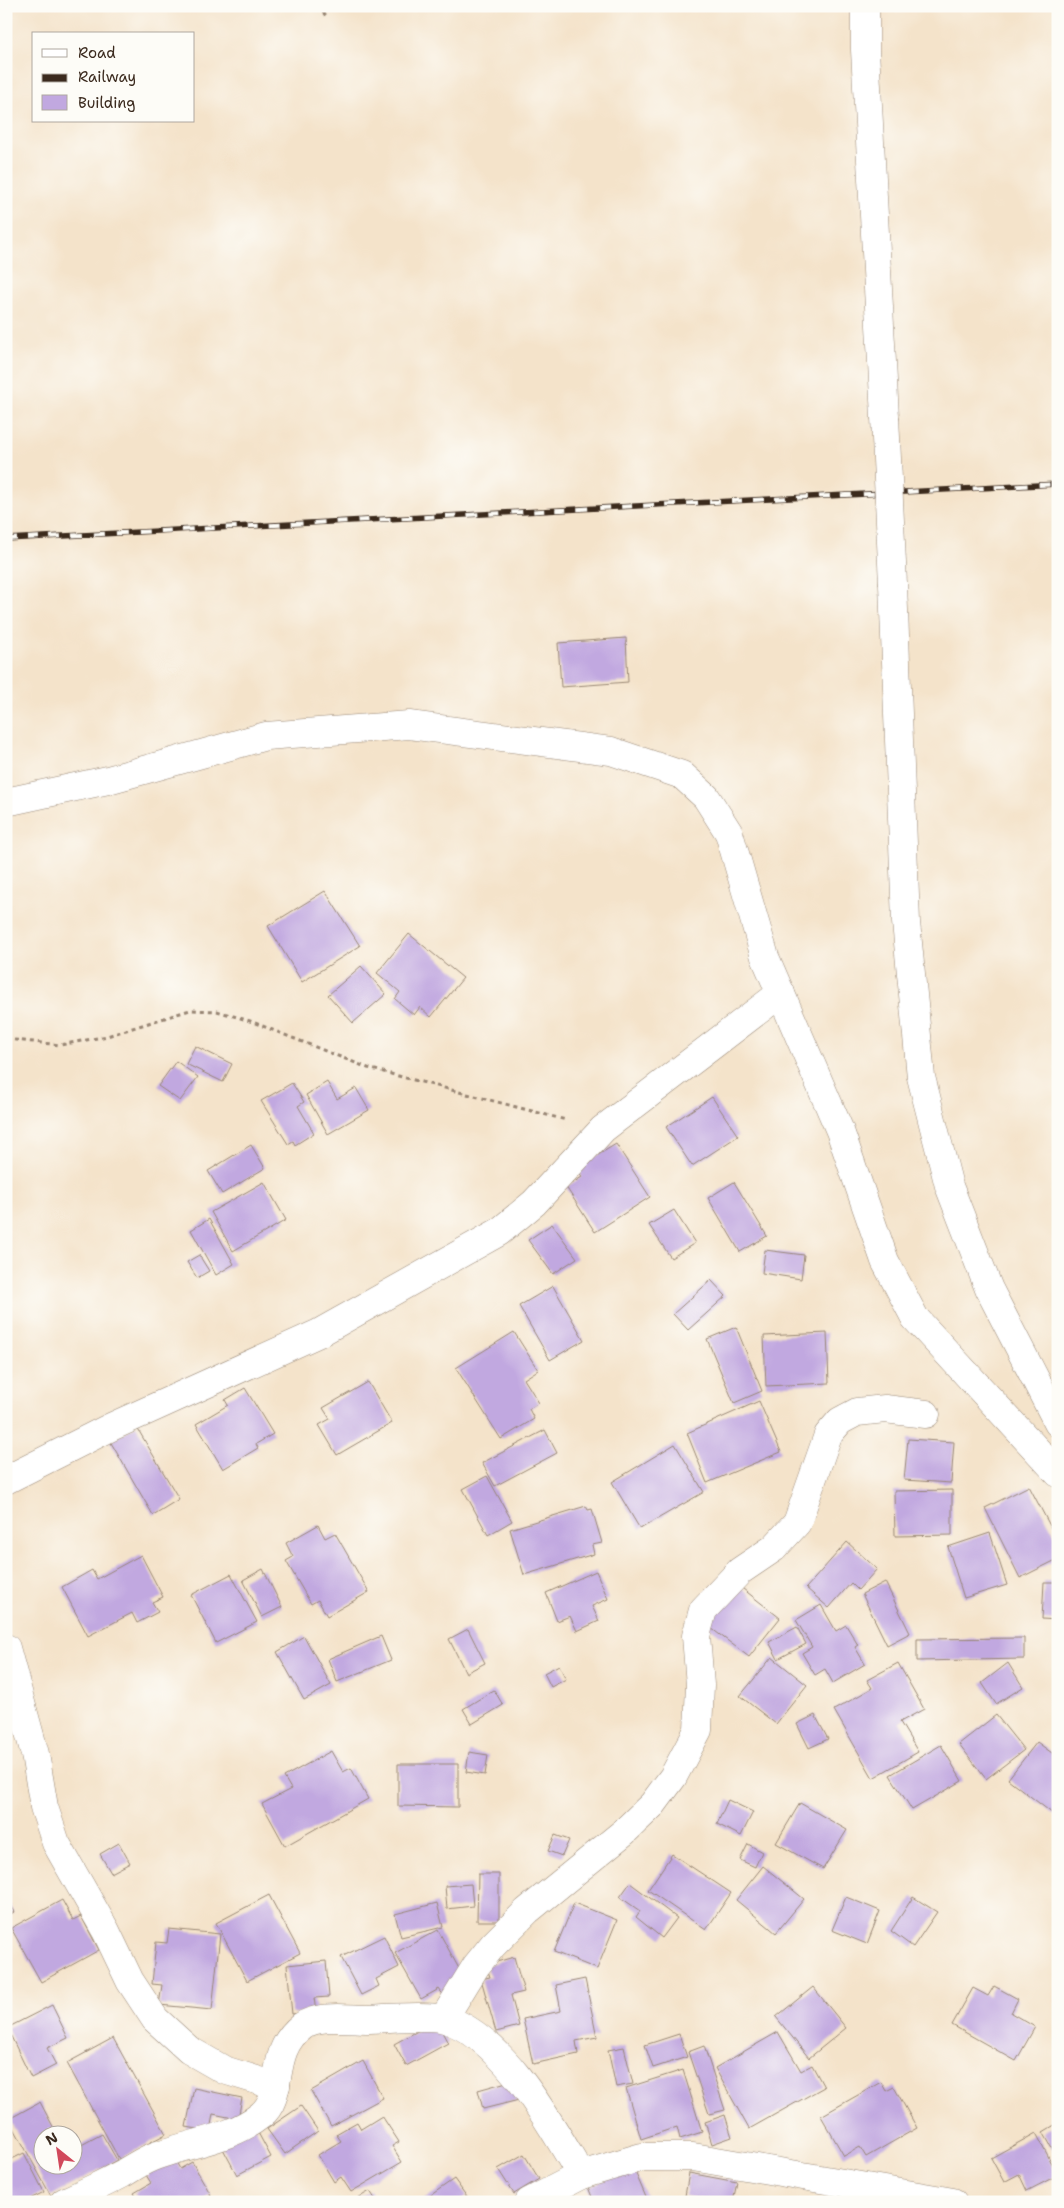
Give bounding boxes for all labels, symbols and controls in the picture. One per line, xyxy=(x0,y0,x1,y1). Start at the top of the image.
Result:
legend xyxy=(32,32,195,122)
text: Road xyxy=(78,43,116,63)
text: Railway xyxy=(78,67,136,87)
text: Building xyxy=(78,93,135,113)
north arrow xyxy=(32,2126,82,2176)
text: N xyxy=(42,2128,61,2149)

